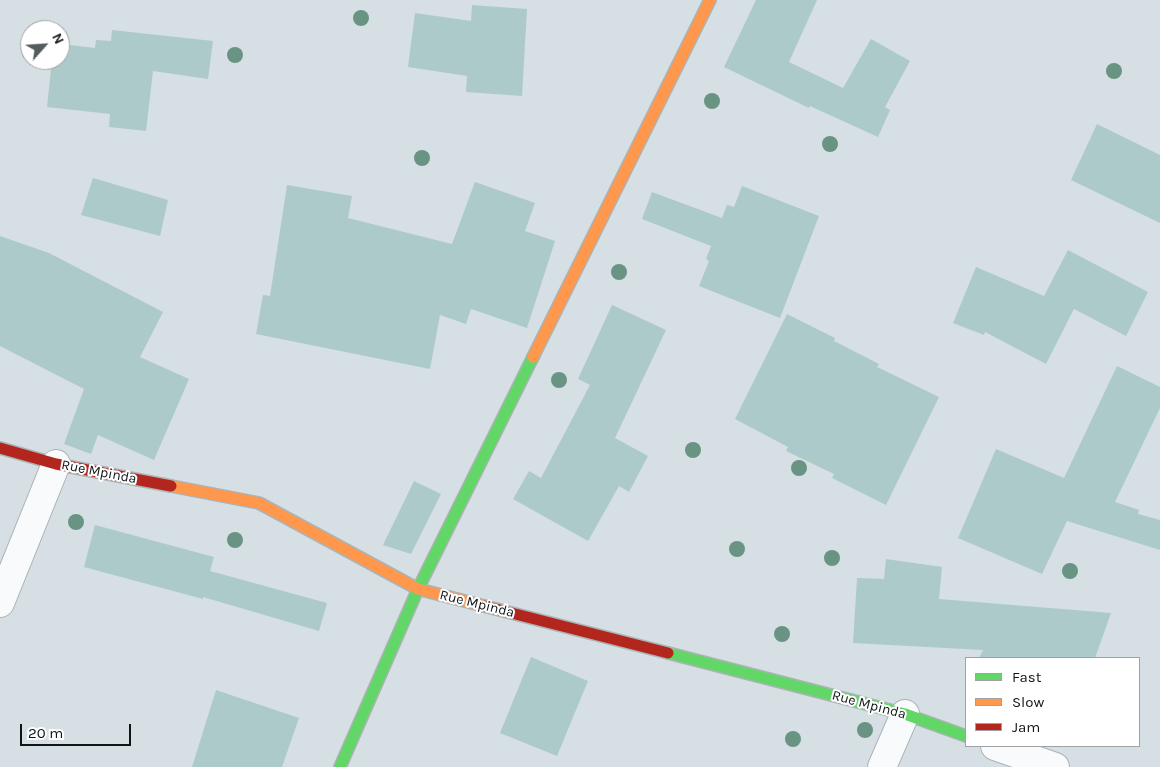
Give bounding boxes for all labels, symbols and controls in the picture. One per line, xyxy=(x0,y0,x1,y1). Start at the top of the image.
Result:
north arrow xyxy=(20,20,70,70)
text: N xyxy=(48,30,68,47)
street label: Rue Mpinda xyxy=(60,456,138,488)
street label: Rue Mpinda xyxy=(438,587,516,621)
legend xyxy=(965,657,1140,747)
text: Fast xyxy=(1012,668,1041,686)
street label: Rue Mpinda xyxy=(830,687,908,723)
text: Slow xyxy=(1012,693,1044,711)
scale bar xyxy=(22,714,134,746)
text: Jam xyxy=(1012,718,1040,736)
text: 20 m xyxy=(28,724,63,742)

